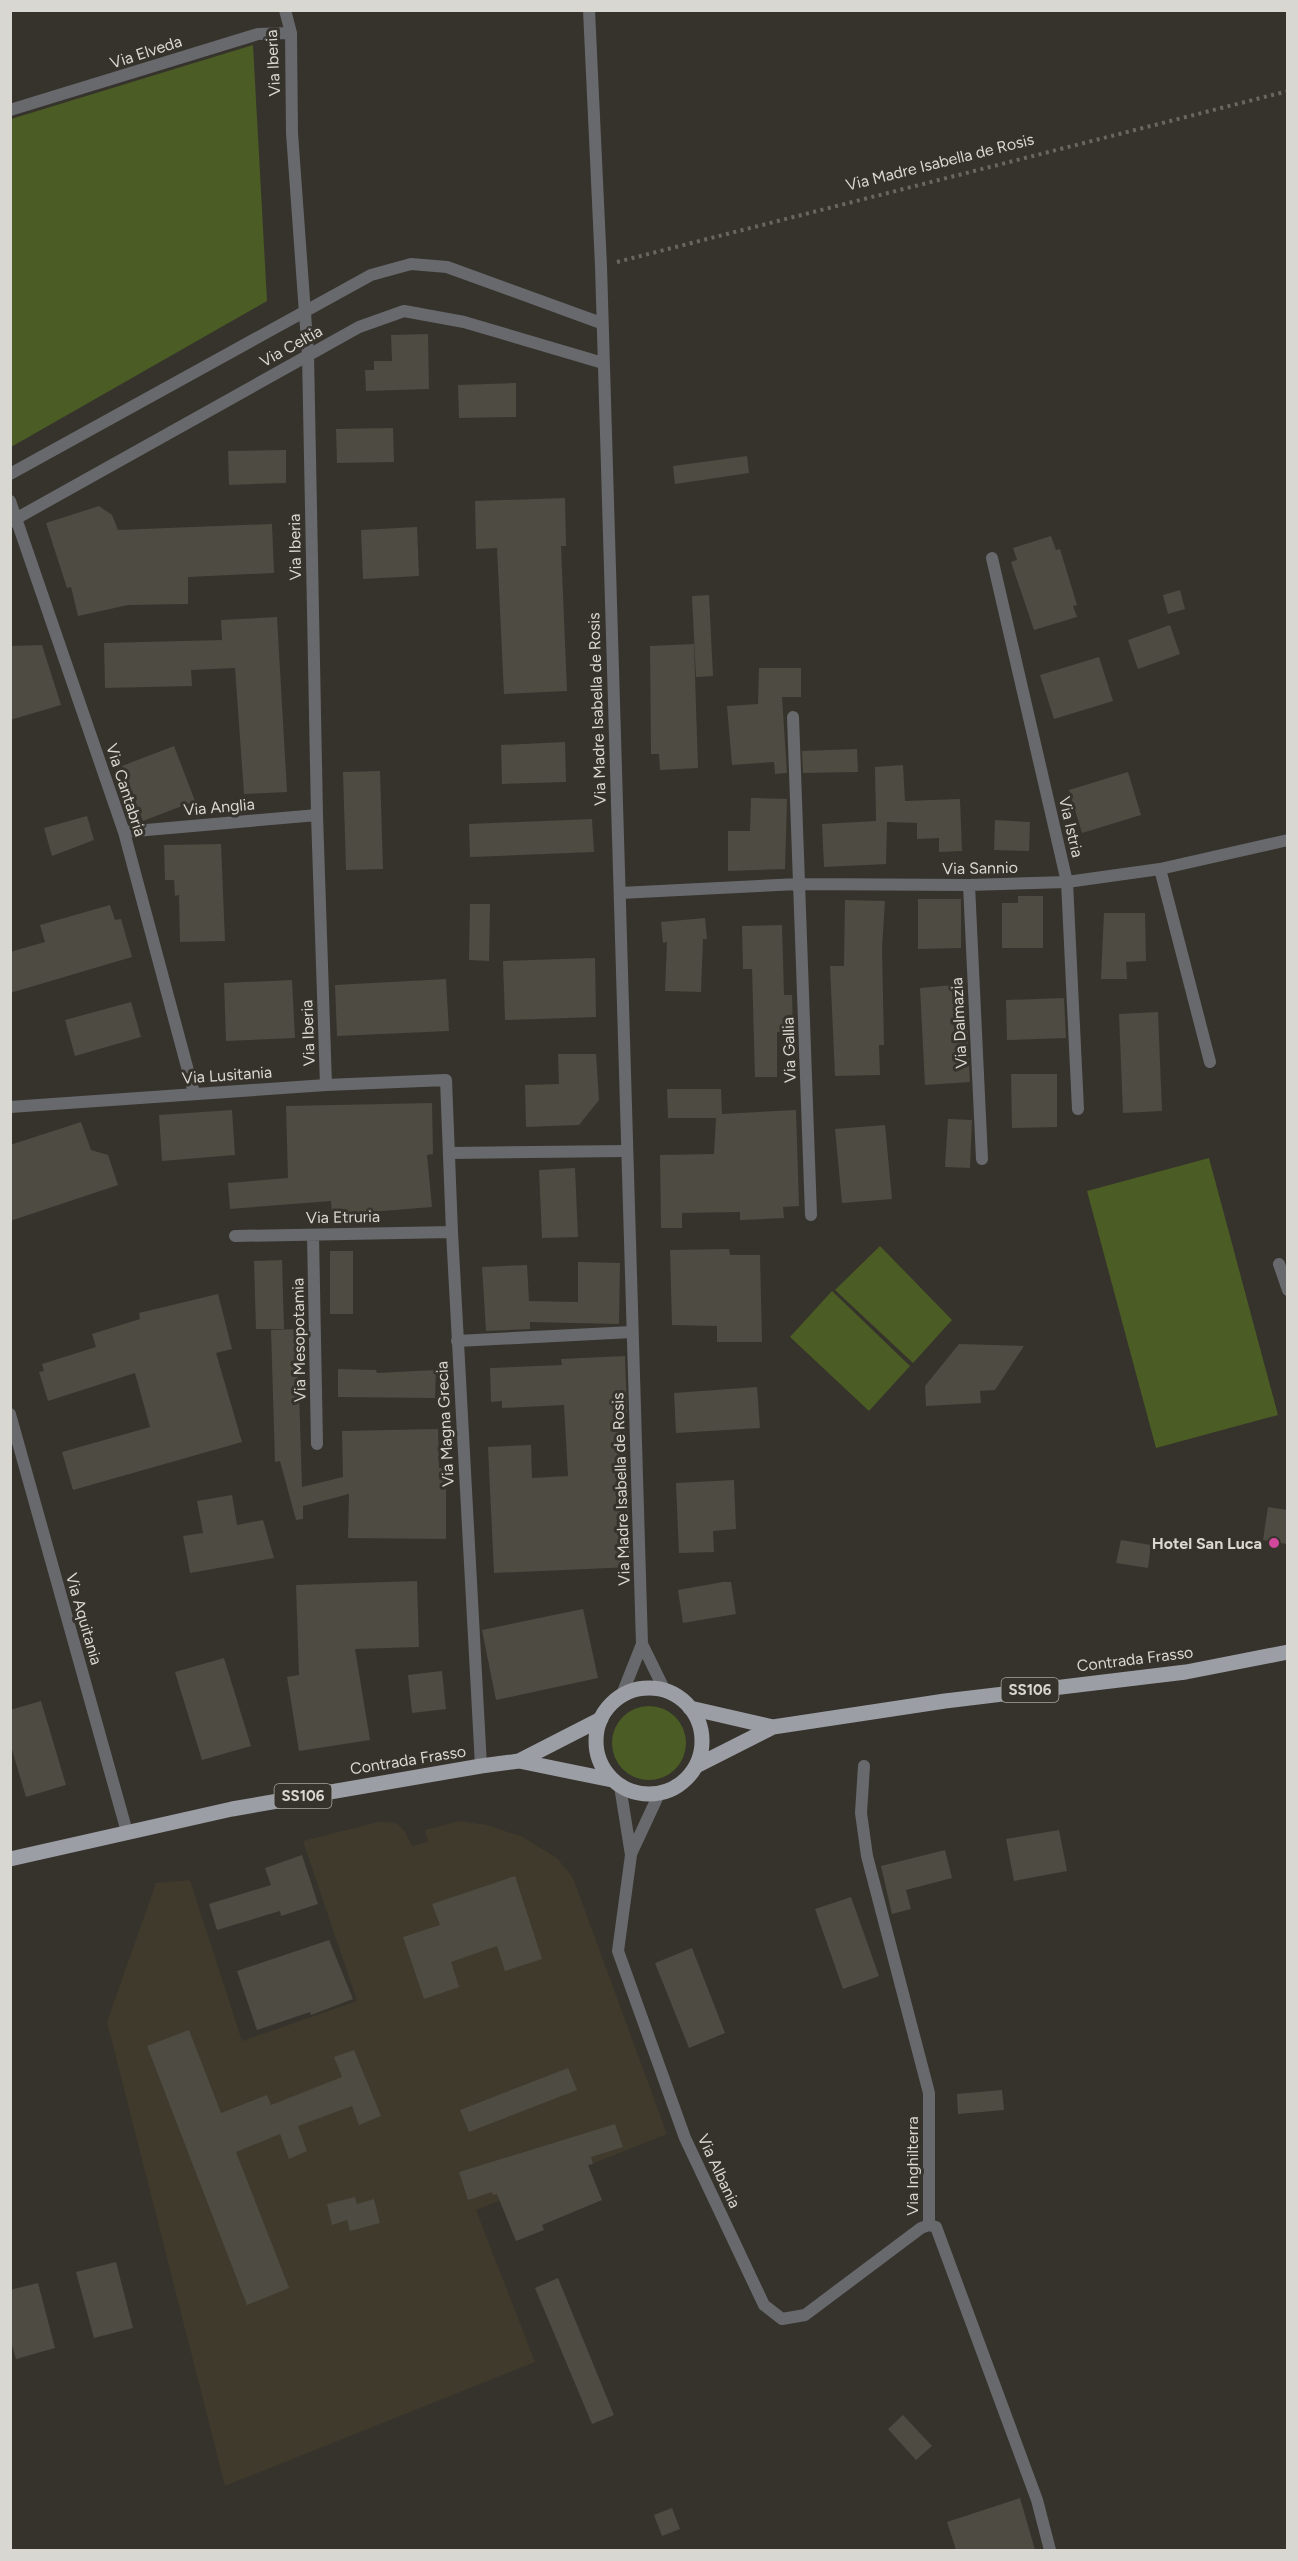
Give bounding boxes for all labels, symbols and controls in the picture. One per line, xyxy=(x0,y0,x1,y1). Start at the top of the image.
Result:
street label: Via Iberia xyxy=(262,29,284,97)
street label: Via Elveda xyxy=(108,31,184,73)
street label: Via Madre Isabella de Rosis xyxy=(844,129,1036,195)
street label: Via Celtia xyxy=(256,321,326,371)
street label: Via Iberia xyxy=(285,514,305,580)
street label: Via Madre Isabella de Rosis xyxy=(584,612,610,806)
street label: Via Cantabria xyxy=(102,741,150,839)
street label: Via Anglia xyxy=(183,794,255,820)
street label: Via Istria xyxy=(1055,795,1087,859)
street label: Via Sannio xyxy=(942,858,1018,878)
street label: Via Dalmazia xyxy=(947,977,971,1069)
street label: Via Iberia xyxy=(297,999,319,1067)
street label: Via Gallia xyxy=(778,1017,800,1083)
street label: Via Lusitania xyxy=(181,1062,273,1088)
street label: Via Etruria xyxy=(306,1207,380,1227)
street label: Via Mesopotamia xyxy=(288,1278,310,1402)
street label: Via Magna Grecia xyxy=(432,1361,458,1487)
street label: Via Madre Isabella de Rosis xyxy=(608,1392,634,1586)
place label: Hotel San Luca xyxy=(1152,1534,1262,1553)
marker: Hotel San Luca xyxy=(1267,1536,1281,1550)
street label: Via Aquitania xyxy=(62,1571,106,1667)
street label: Contrada Frasso xyxy=(1076,1642,1194,1676)
road number: SS106 xyxy=(1002,1678,1058,1702)
street label: Contrada Frasso xyxy=(349,1741,467,1779)
road number: SS106 xyxy=(274,1784,332,1808)
street label: Via Inghilterra xyxy=(903,2116,922,2216)
street label: Via Albania xyxy=(694,2131,744,2211)

